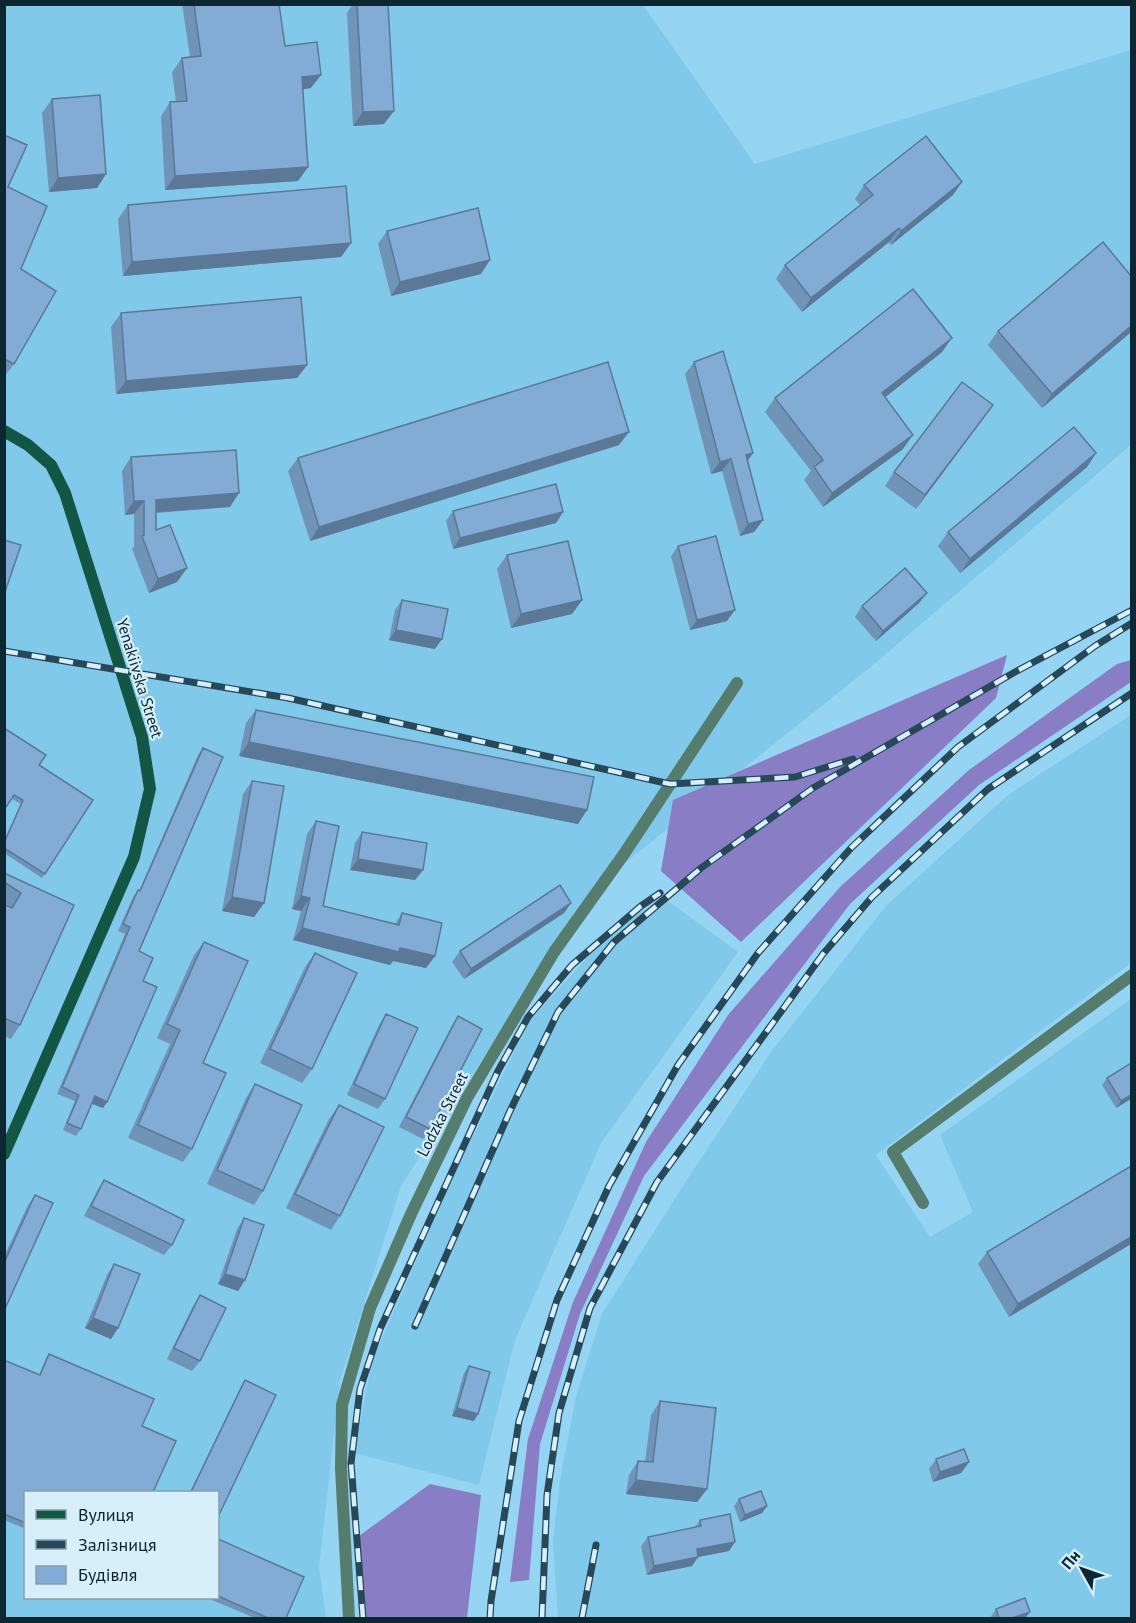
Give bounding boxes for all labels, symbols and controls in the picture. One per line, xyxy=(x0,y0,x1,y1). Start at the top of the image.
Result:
street label: Yenakiivska Street xyxy=(112,616,168,741)
street label: Lodzka Street xyxy=(412,1068,472,1160)
legend xyxy=(24,1491,219,1599)
text: Вулиця xyxy=(78,1503,134,1526)
text: Залізниця xyxy=(78,1533,156,1556)
north arrow xyxy=(1052,1539,1112,1599)
text: Пн xyxy=(1057,1546,1084,1573)
text: Будівля xyxy=(78,1563,137,1586)

